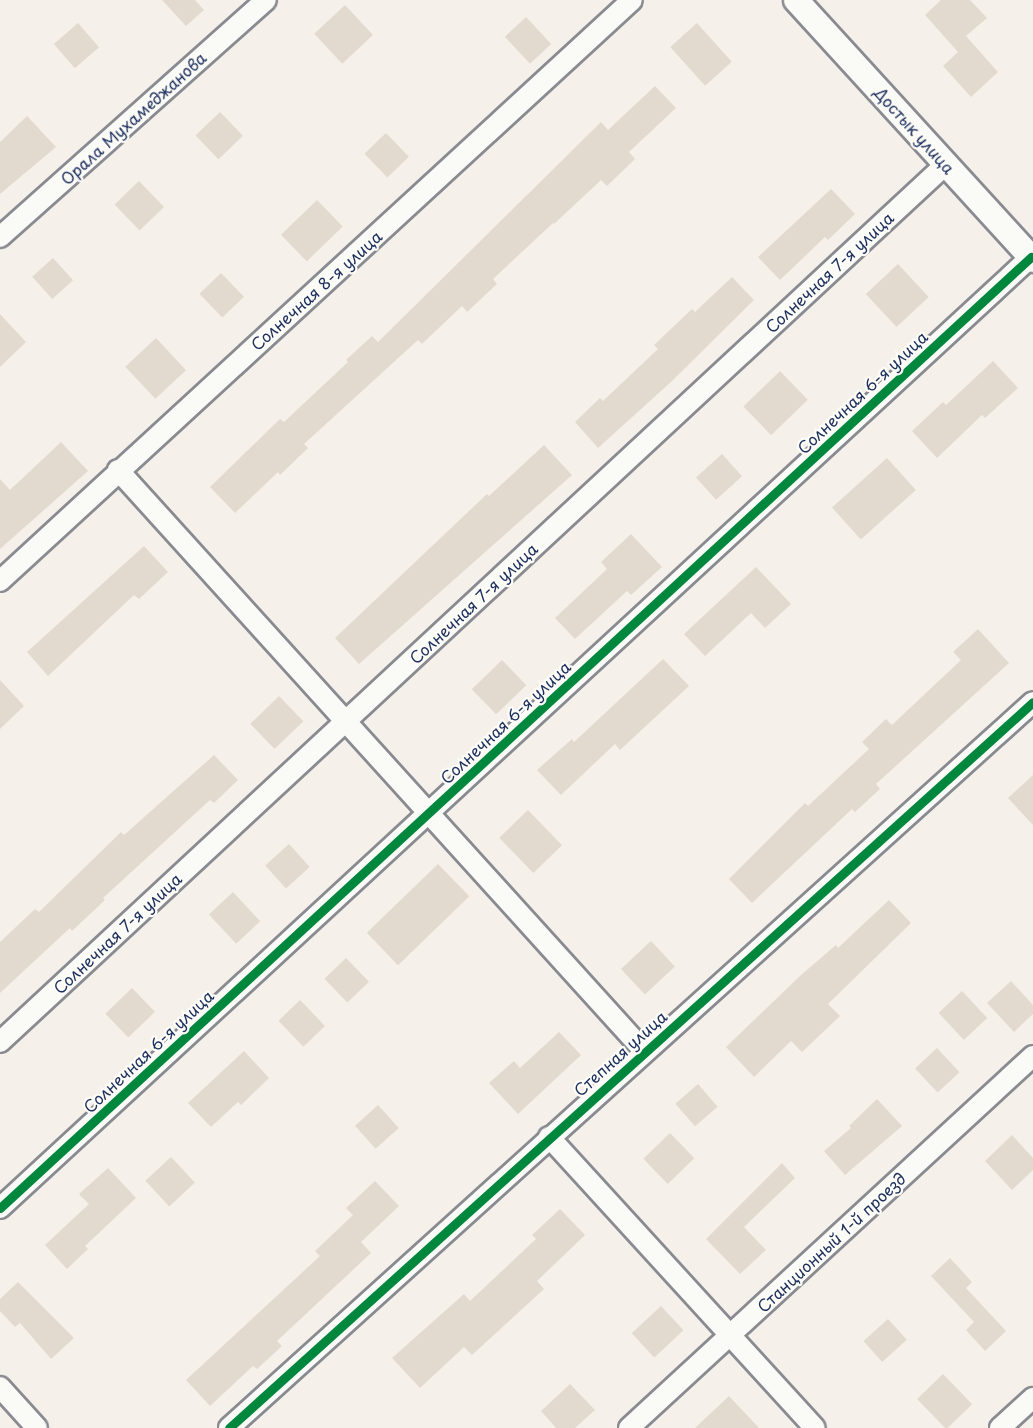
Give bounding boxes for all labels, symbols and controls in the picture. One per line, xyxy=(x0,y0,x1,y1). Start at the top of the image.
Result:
street label: Орала Мухамеджанова xyxy=(56,47,210,189)
street label: Достык улица xyxy=(870,82,960,178)
street label: Солнечная 7-я улица xyxy=(761,207,897,337)
street label: Солнечная 8-я улица xyxy=(246,226,386,354)
street label: Солнечная 6-я улица xyxy=(793,327,931,457)
street label: Солнечная 7-я улица xyxy=(405,538,541,668)
street label: Солнечная 6-я улица xyxy=(436,657,574,787)
street label: Солнечная 7-я улица xyxy=(49,868,185,998)
street label: Солнечная 6-я улица xyxy=(79,986,217,1116)
street label: Степная улица xyxy=(569,1006,671,1100)
street label: Станционный 1-й проезд xyxy=(753,1168,909,1316)

